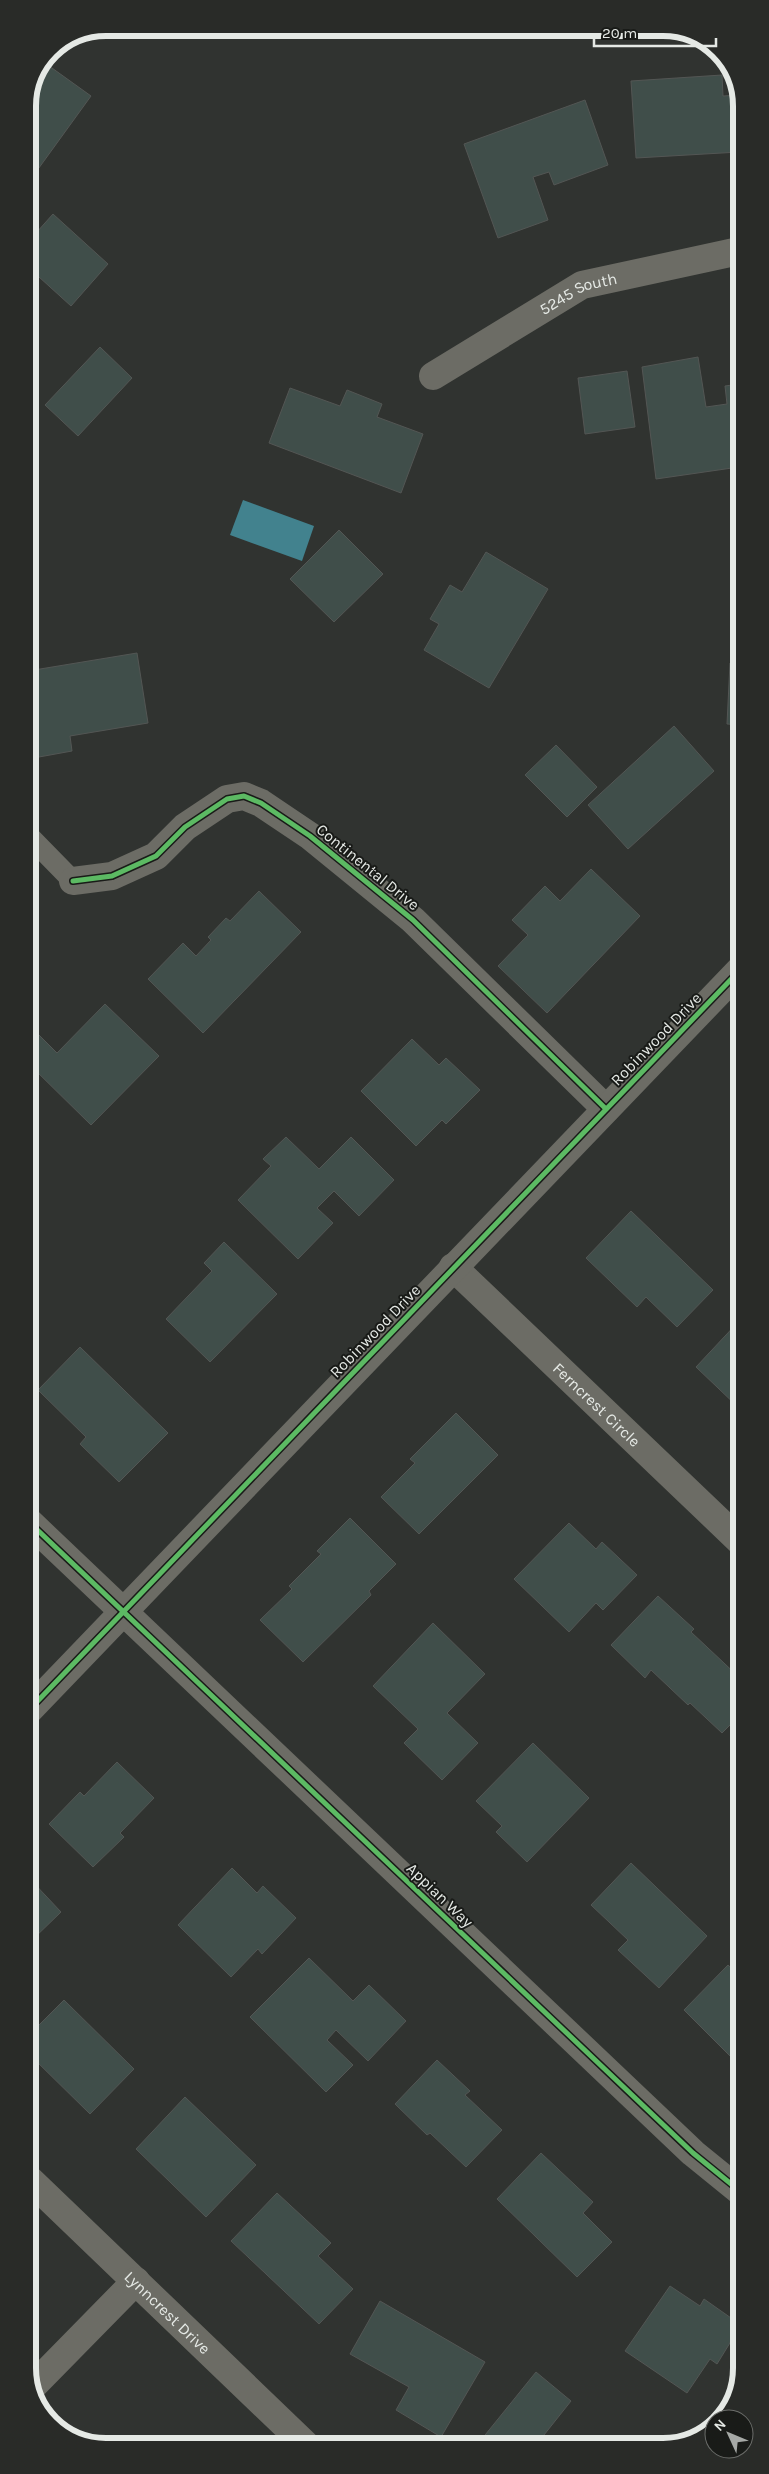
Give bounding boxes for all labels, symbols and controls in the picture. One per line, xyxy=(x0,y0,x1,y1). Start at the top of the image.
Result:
scale bar xyxy=(594,15,716,47)
text: 20 m xyxy=(602,24,637,42)
street label: 5245 South xyxy=(536,268,619,318)
street label: Continental Drive xyxy=(313,820,423,914)
street label: Robinwood Drive xyxy=(607,988,705,1090)
street label: Robinwood Drive xyxy=(326,1280,424,1382)
street label: Ferncrest Circle xyxy=(549,1358,645,1450)
street label: Appian Way xyxy=(403,1859,478,1932)
street label: Lynncrest Drive xyxy=(121,2267,215,2358)
north arrow xyxy=(704,2409,754,2459)
text: N xyxy=(710,2416,730,2435)

